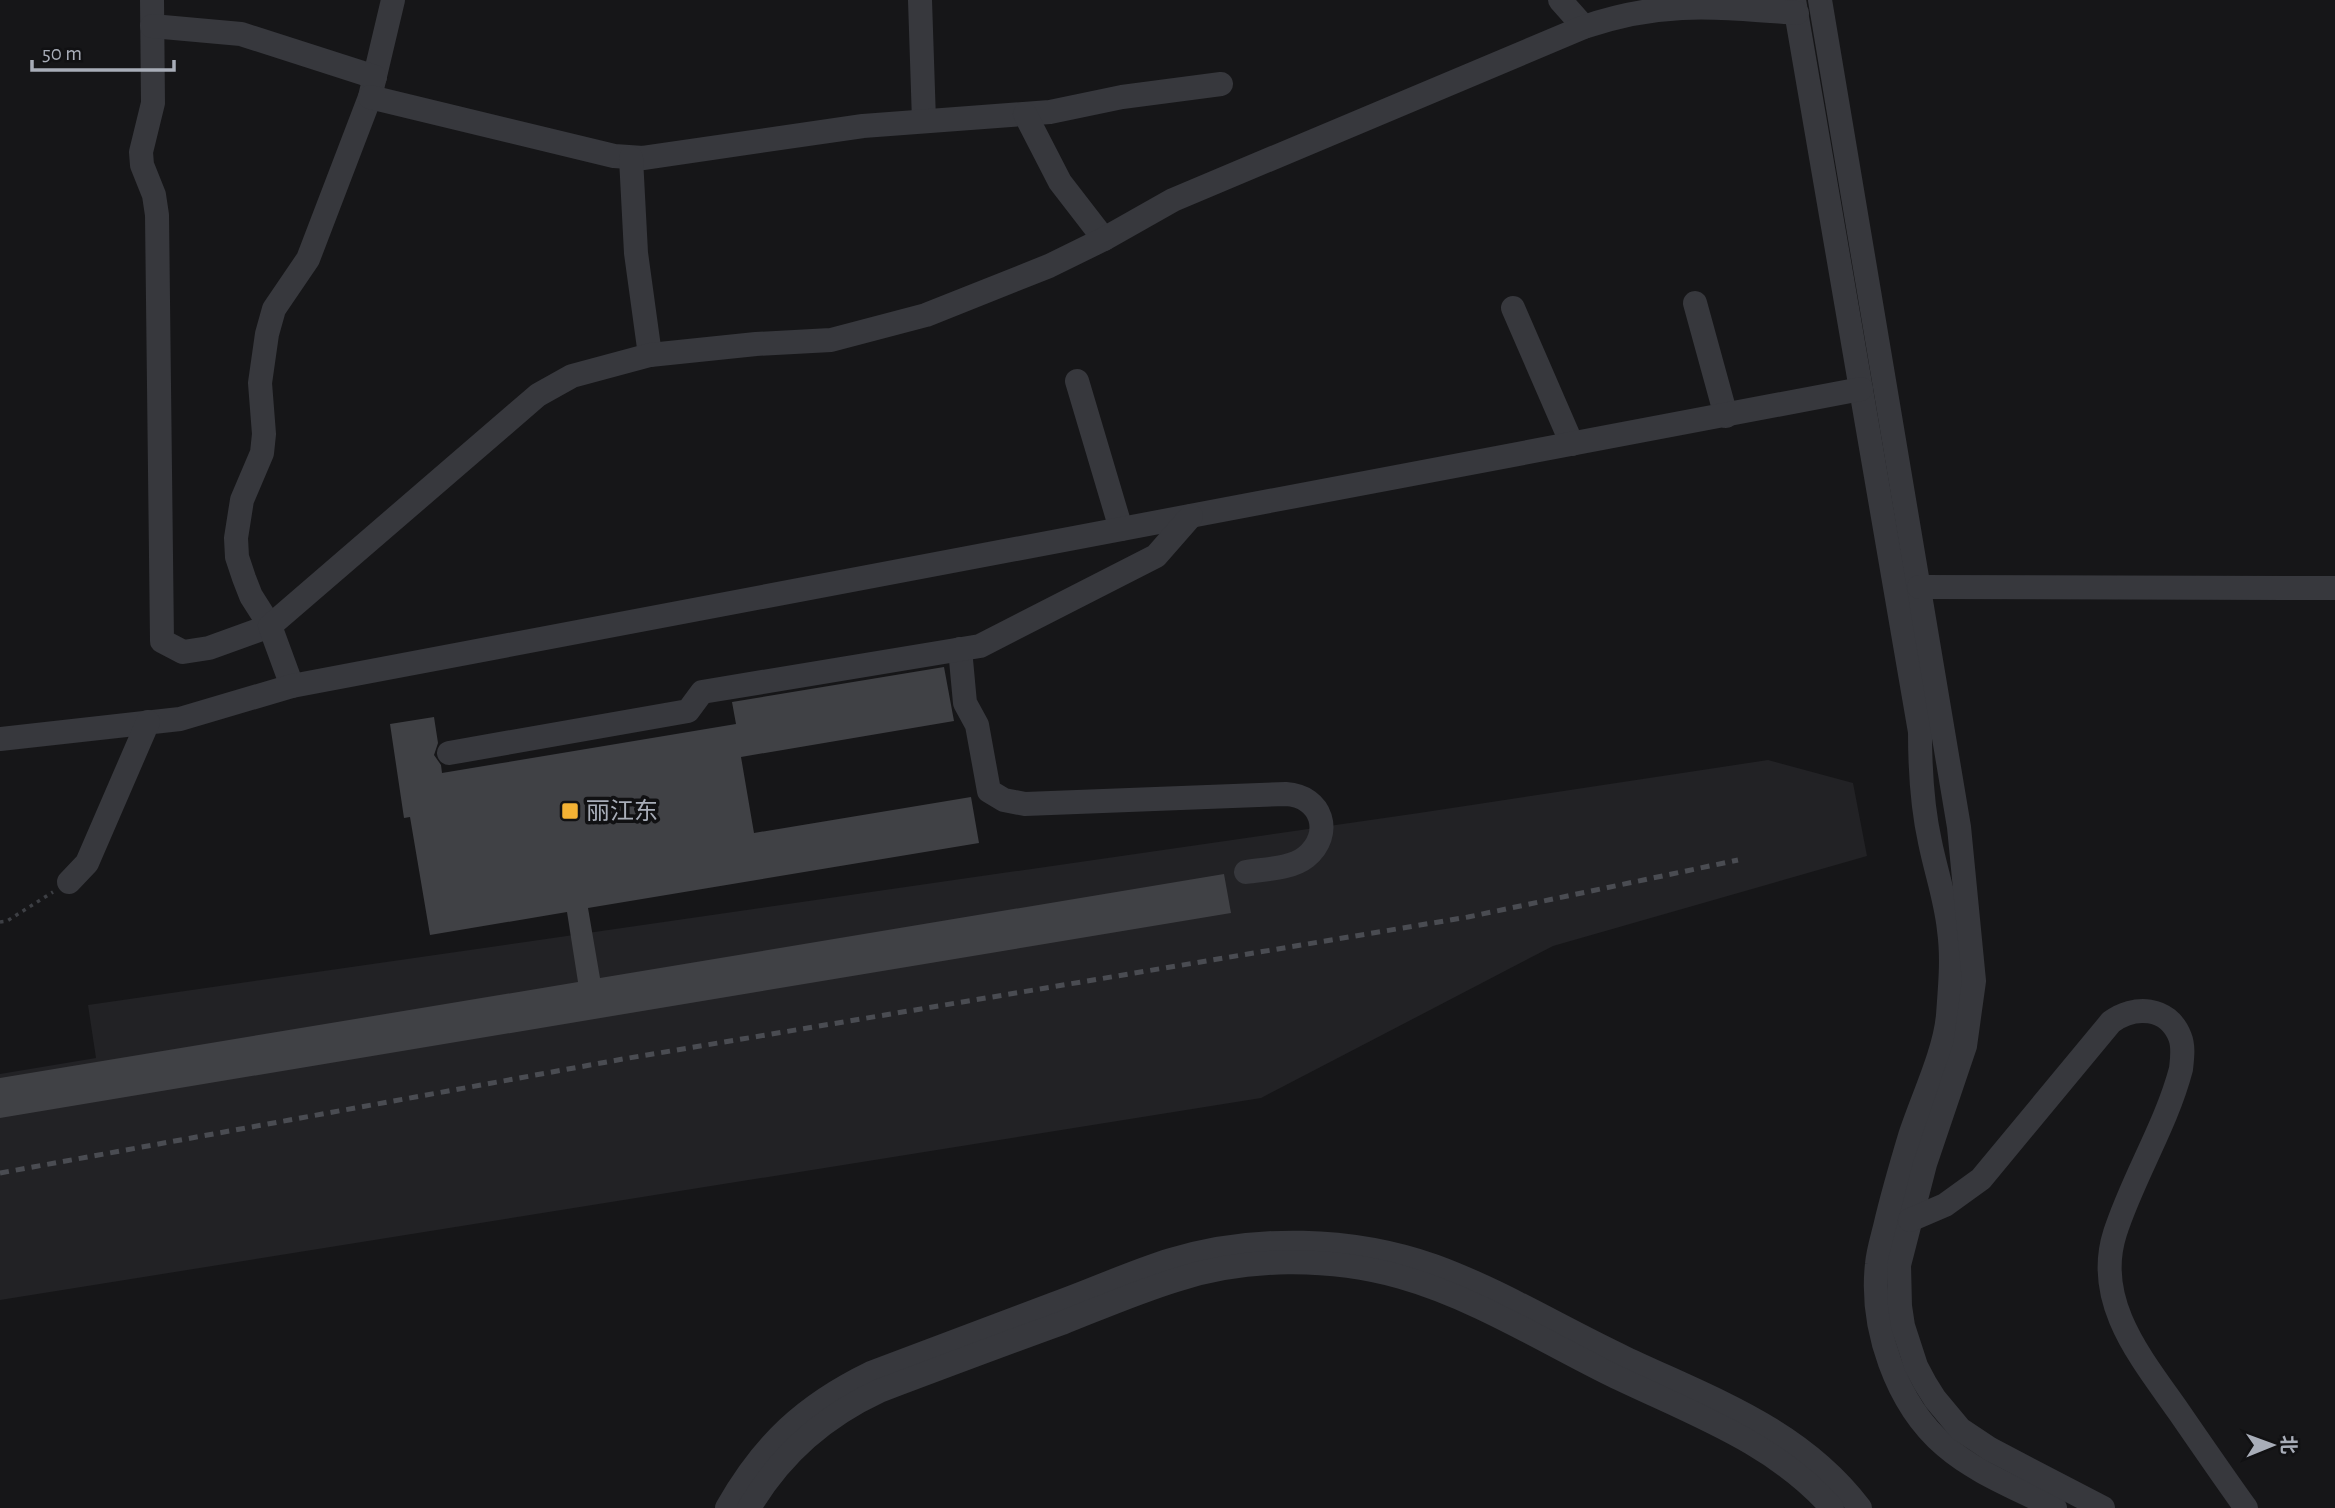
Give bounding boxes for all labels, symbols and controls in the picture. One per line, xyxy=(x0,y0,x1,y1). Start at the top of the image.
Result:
scale bar xyxy=(32,28,173,72)
text: 50 m xyxy=(42,43,82,64)
place label: 丽江东 xyxy=(586,798,658,824)
marker: 丽江东 xyxy=(560,801,580,821)
north arrow xyxy=(2237,1410,2307,1480)
text: 北 xyxy=(2278,1435,2298,1454)

